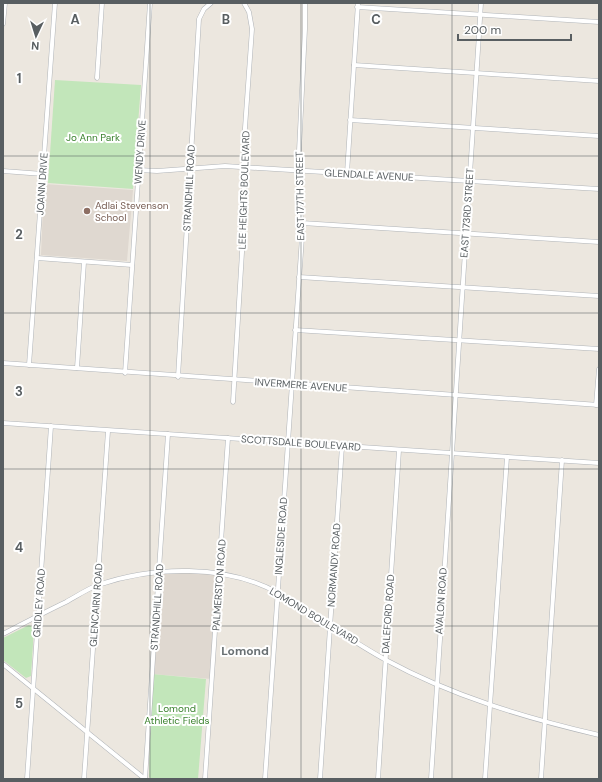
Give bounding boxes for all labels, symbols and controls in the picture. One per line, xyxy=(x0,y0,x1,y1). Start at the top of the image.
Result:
text: A xyxy=(70,11,80,28)
text: B xyxy=(222,11,230,28)
text: C xyxy=(371,11,381,28)
north arrow xyxy=(16,16,56,56)
scale bar xyxy=(458,16,571,42)
text: 200 m xyxy=(464,22,501,38)
text: N xyxy=(31,39,40,53)
text: 1 xyxy=(17,70,21,87)
street label: WENDY DRIVE xyxy=(131,119,149,185)
street label: LEE HEIGHTS BOULEVARD xyxy=(235,130,253,250)
park label: Jo Ann Park xyxy=(66,131,120,144)
street label: STRANDHILL ROAD xyxy=(180,144,198,232)
street label: EAST 177TH STREET xyxy=(293,151,307,241)
street label: JOANN DRIVE xyxy=(33,152,51,216)
street label: GLENDALE AVENUE xyxy=(324,166,414,184)
street label: EAST 173RD STREET xyxy=(457,167,477,258)
place label: Adlai Stevenson School xyxy=(95,199,169,224)
marker: Adlai Stevenson School xyxy=(82,206,92,216)
text: 2 xyxy=(15,226,23,243)
street label: INVERMERE AVENUE xyxy=(254,375,348,395)
text: 3 xyxy=(15,383,23,400)
street label: SCOTTSDALE BOULEVARD xyxy=(241,432,362,454)
street label: INGLESIDE ROAD xyxy=(272,497,290,575)
street label: NORMANDY ROAD xyxy=(325,522,343,607)
text: 4 xyxy=(15,539,23,556)
street label: PALMERSTON ROAD xyxy=(209,539,229,631)
street label: GLENCAIRN ROAD xyxy=(87,563,105,647)
street label: STRANDHILL ROAD xyxy=(147,563,167,651)
street label: AVALON ROAD xyxy=(432,567,450,635)
street label: GRIDLEY ROAD xyxy=(30,568,48,638)
street label: DALEFORD ROAD xyxy=(379,574,397,654)
street label: LOMOND BOULEVARD xyxy=(267,584,361,648)
district label: Lomond xyxy=(221,643,269,659)
text: 5 xyxy=(15,695,23,712)
park label: Lomond Athletic Fields xyxy=(144,702,210,727)

